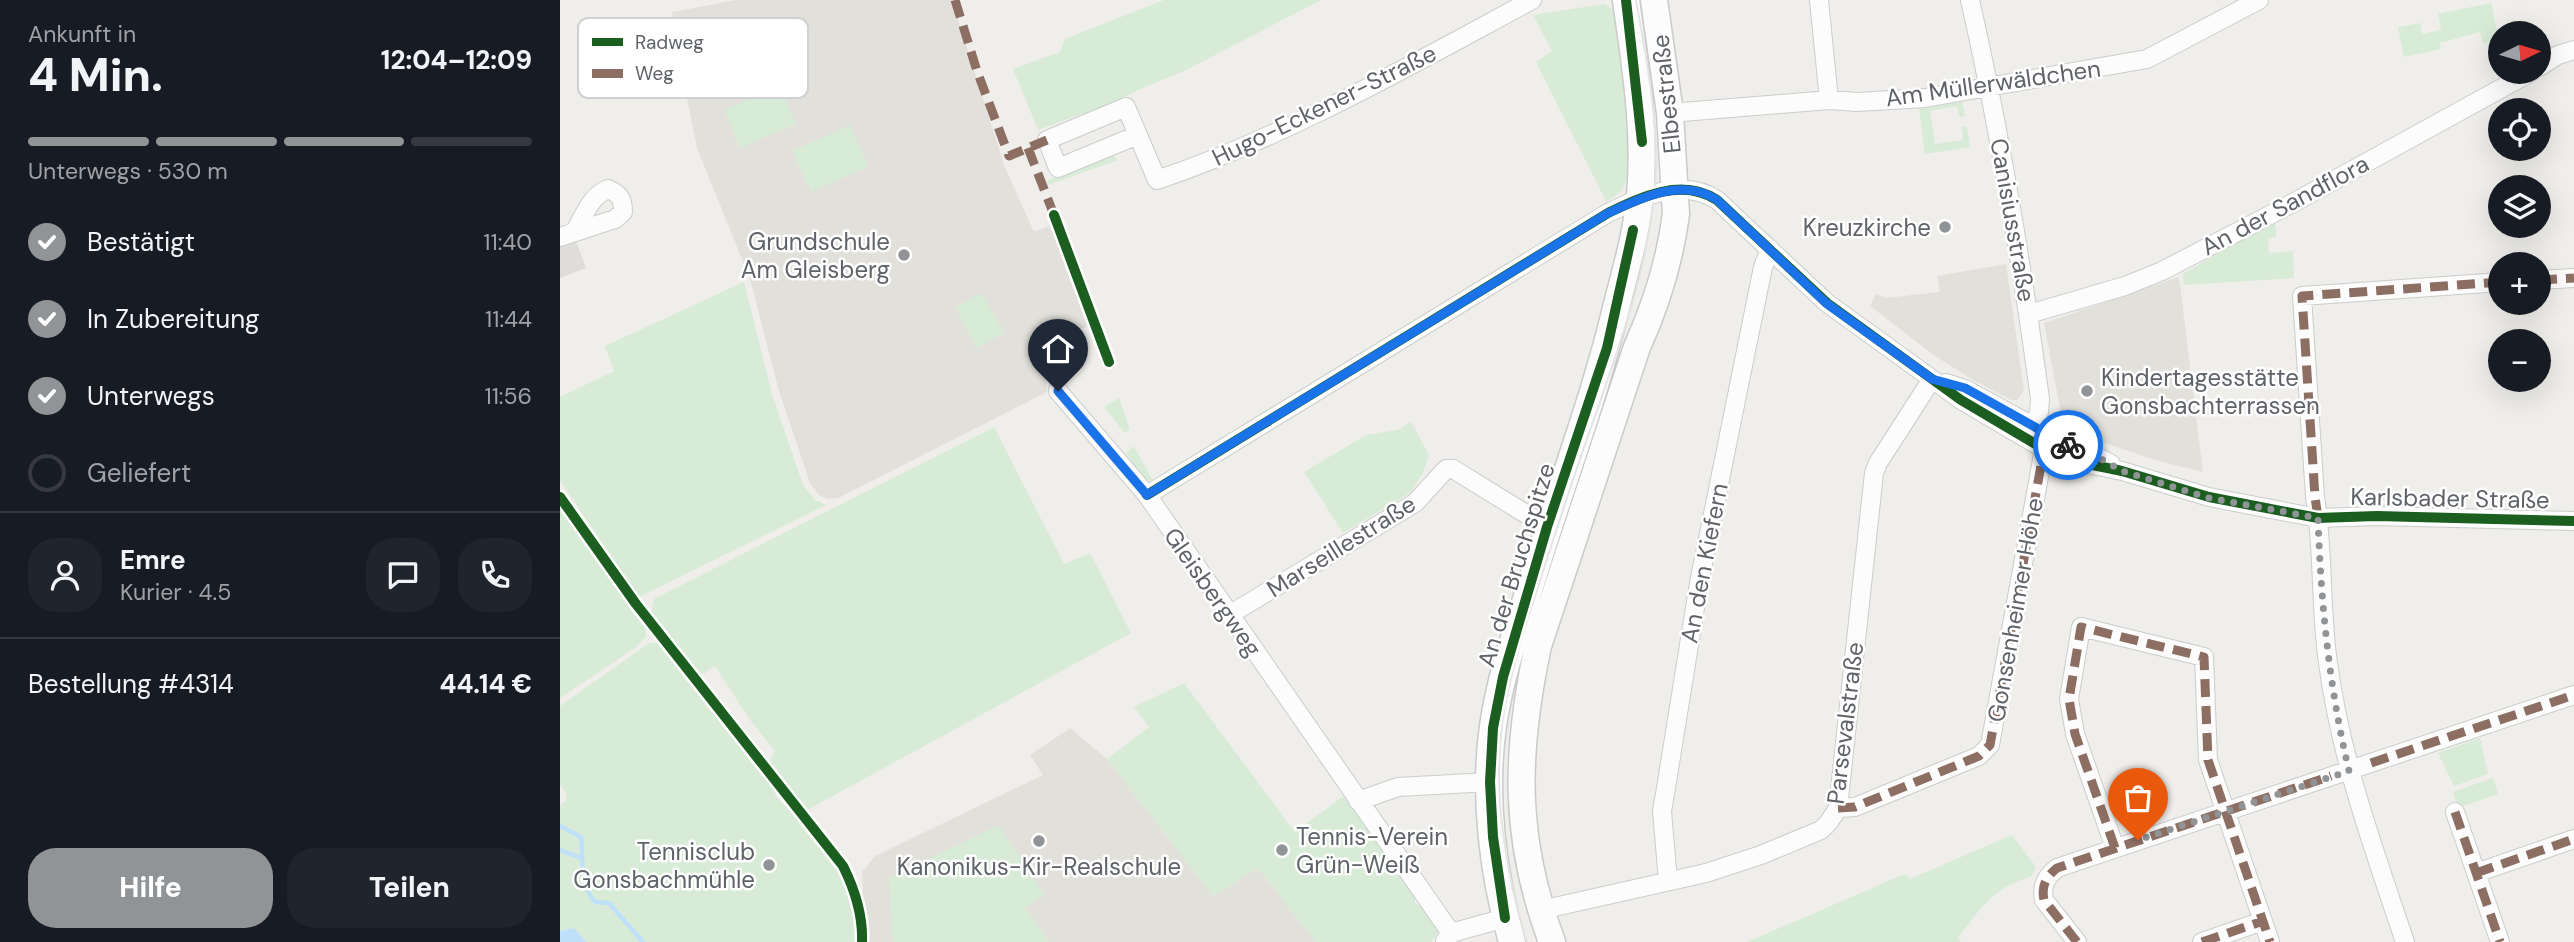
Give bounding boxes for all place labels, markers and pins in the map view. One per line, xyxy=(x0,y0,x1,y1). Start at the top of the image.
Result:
place label: Kreuzkirche xyxy=(1803,212,1931,243)
marker: Kreuzkirche xyxy=(1937,219,1953,235)
place label: Grundschule Am Gleisberg xyxy=(741,226,890,285)
marker: Grundschule Am Gleisberg xyxy=(896,247,912,263)
pin xyxy=(1028,319,1088,391)
place label: Kindertagesstätte Gonsbachterrassen xyxy=(2101,362,2320,421)
marker: Kindertagesstätte Gonsbachterrassen xyxy=(2079,383,2095,399)
pin xyxy=(2108,768,2168,840)
place label: Tennis-Verein Grün-Weiß xyxy=(1296,821,1448,880)
marker: Kanonikus-Kir-Realschule xyxy=(1031,833,1047,849)
place label: Tennisclub Gonsbachmühle xyxy=(573,836,755,895)
marker: Tennis-Verein Grün-Weiß xyxy=(1274,842,1290,858)
place label: Kanonikus-Kir-Realschule xyxy=(897,851,1181,882)
marker: Tennisclub Gonsbachmühle xyxy=(761,857,777,873)

